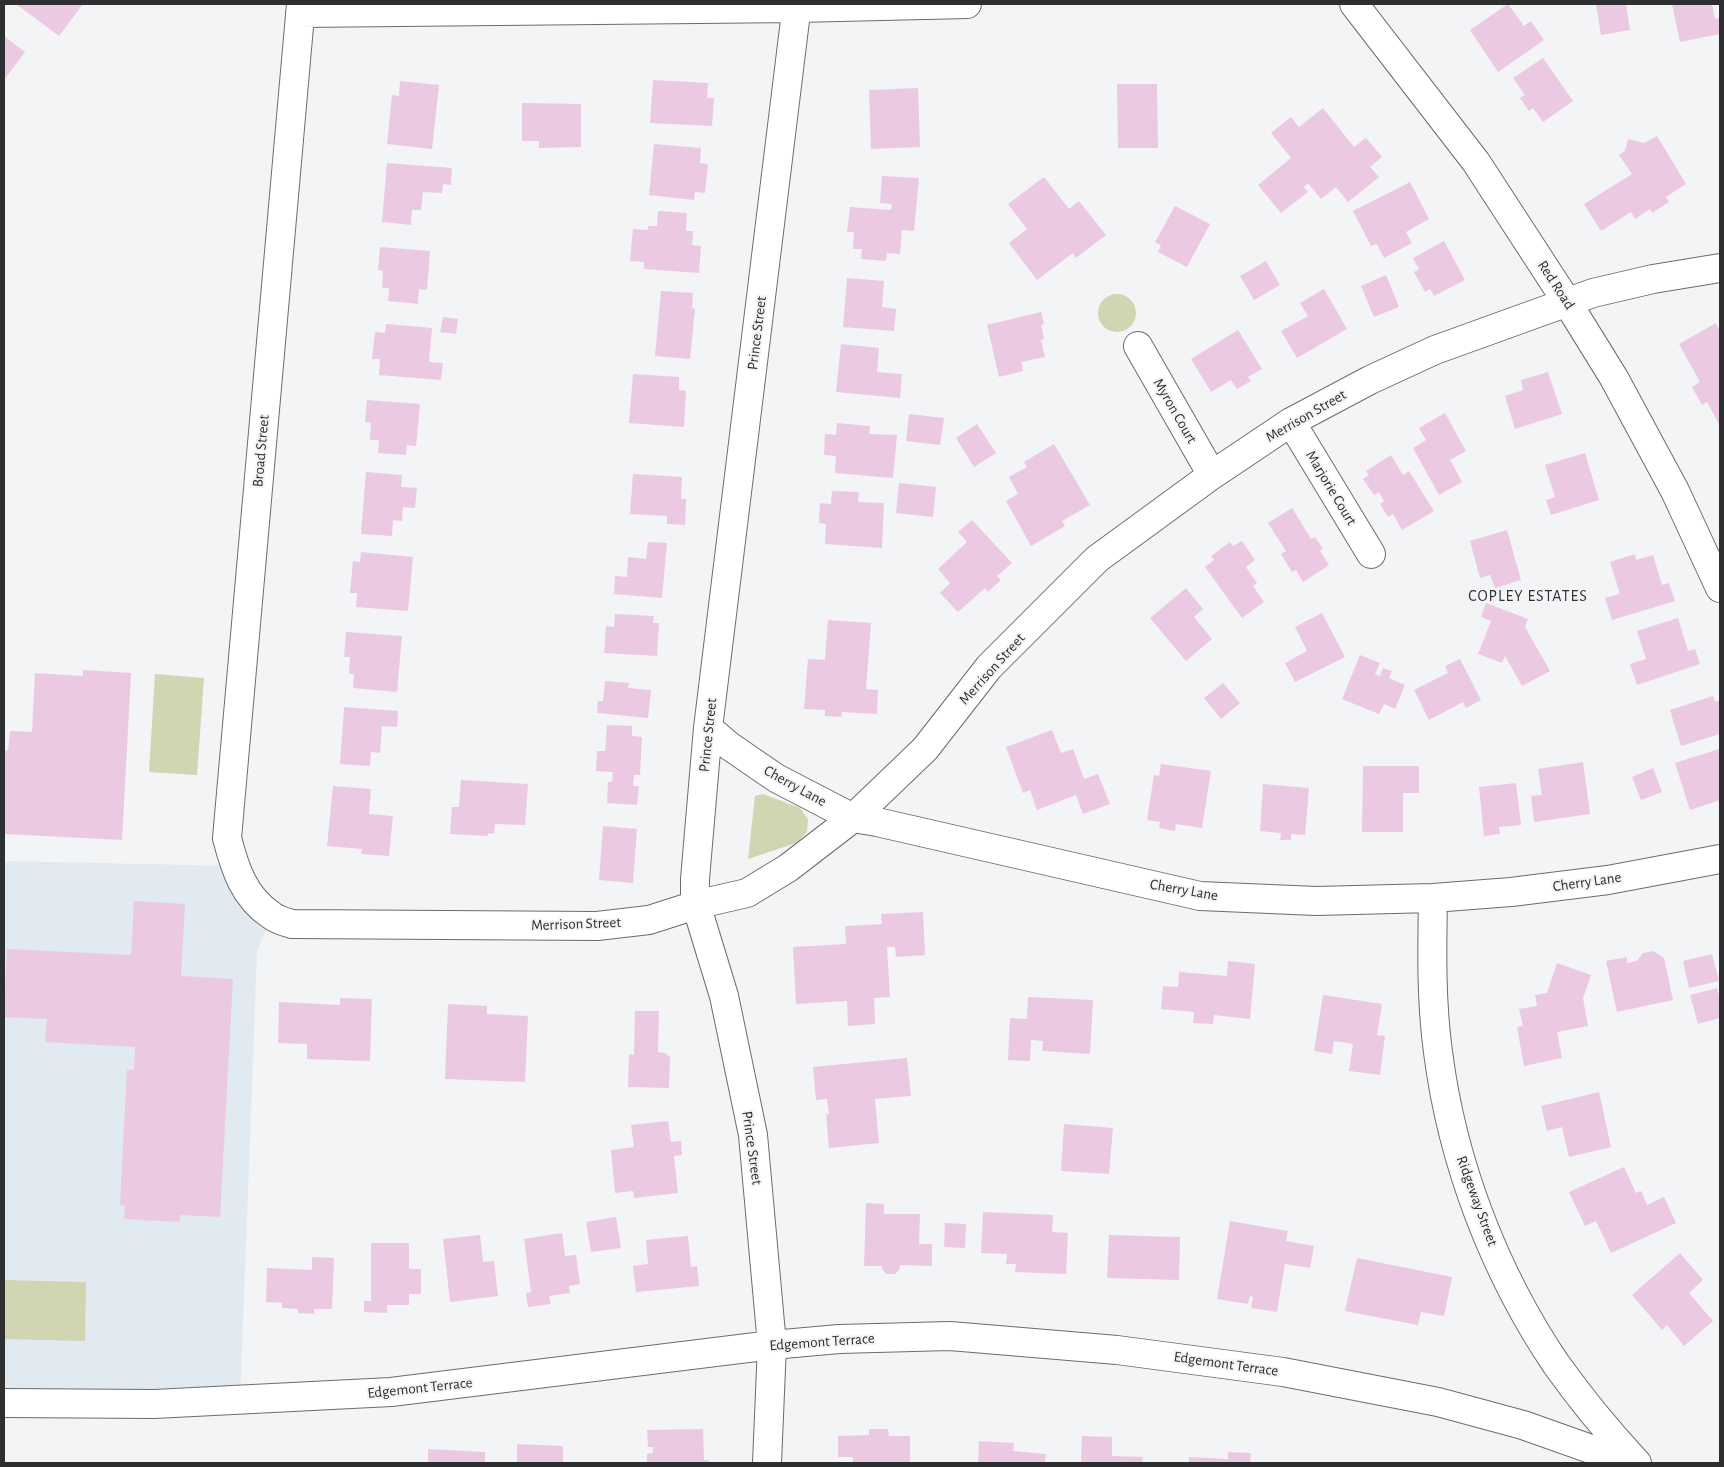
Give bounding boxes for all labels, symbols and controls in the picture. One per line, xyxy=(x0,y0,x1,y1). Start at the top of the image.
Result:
street label: Red Road xyxy=(1534,257,1578,313)
street label: Prince Street xyxy=(744,295,770,371)
street label: Myron Court xyxy=(1149,375,1201,447)
street label: Merrison Street xyxy=(1263,386,1349,446)
street label: Broad Street xyxy=(249,414,273,488)
street label: Marjorie Court xyxy=(1302,447,1360,529)
district label: COPLEY ESTATES xyxy=(1466,586,1590,606)
street label: Merrison Street xyxy=(955,630,1029,708)
street label: Prince Street xyxy=(695,697,721,773)
street label: Cherry Lane xyxy=(760,761,830,811)
street label: Cherry Lane xyxy=(1552,868,1622,896)
street label: Cherry Lane xyxy=(1148,875,1220,905)
street label: Merrison Street xyxy=(531,913,621,935)
street label: Prince Street xyxy=(738,1110,766,1186)
street label: Ridgeway Street xyxy=(1452,1153,1502,1249)
street label: Edgemont Terrace xyxy=(769,1329,875,1355)
street label: Edgemont Terrace xyxy=(1173,1348,1279,1380)
street label: Edgemont Terrace xyxy=(367,1374,473,1402)

